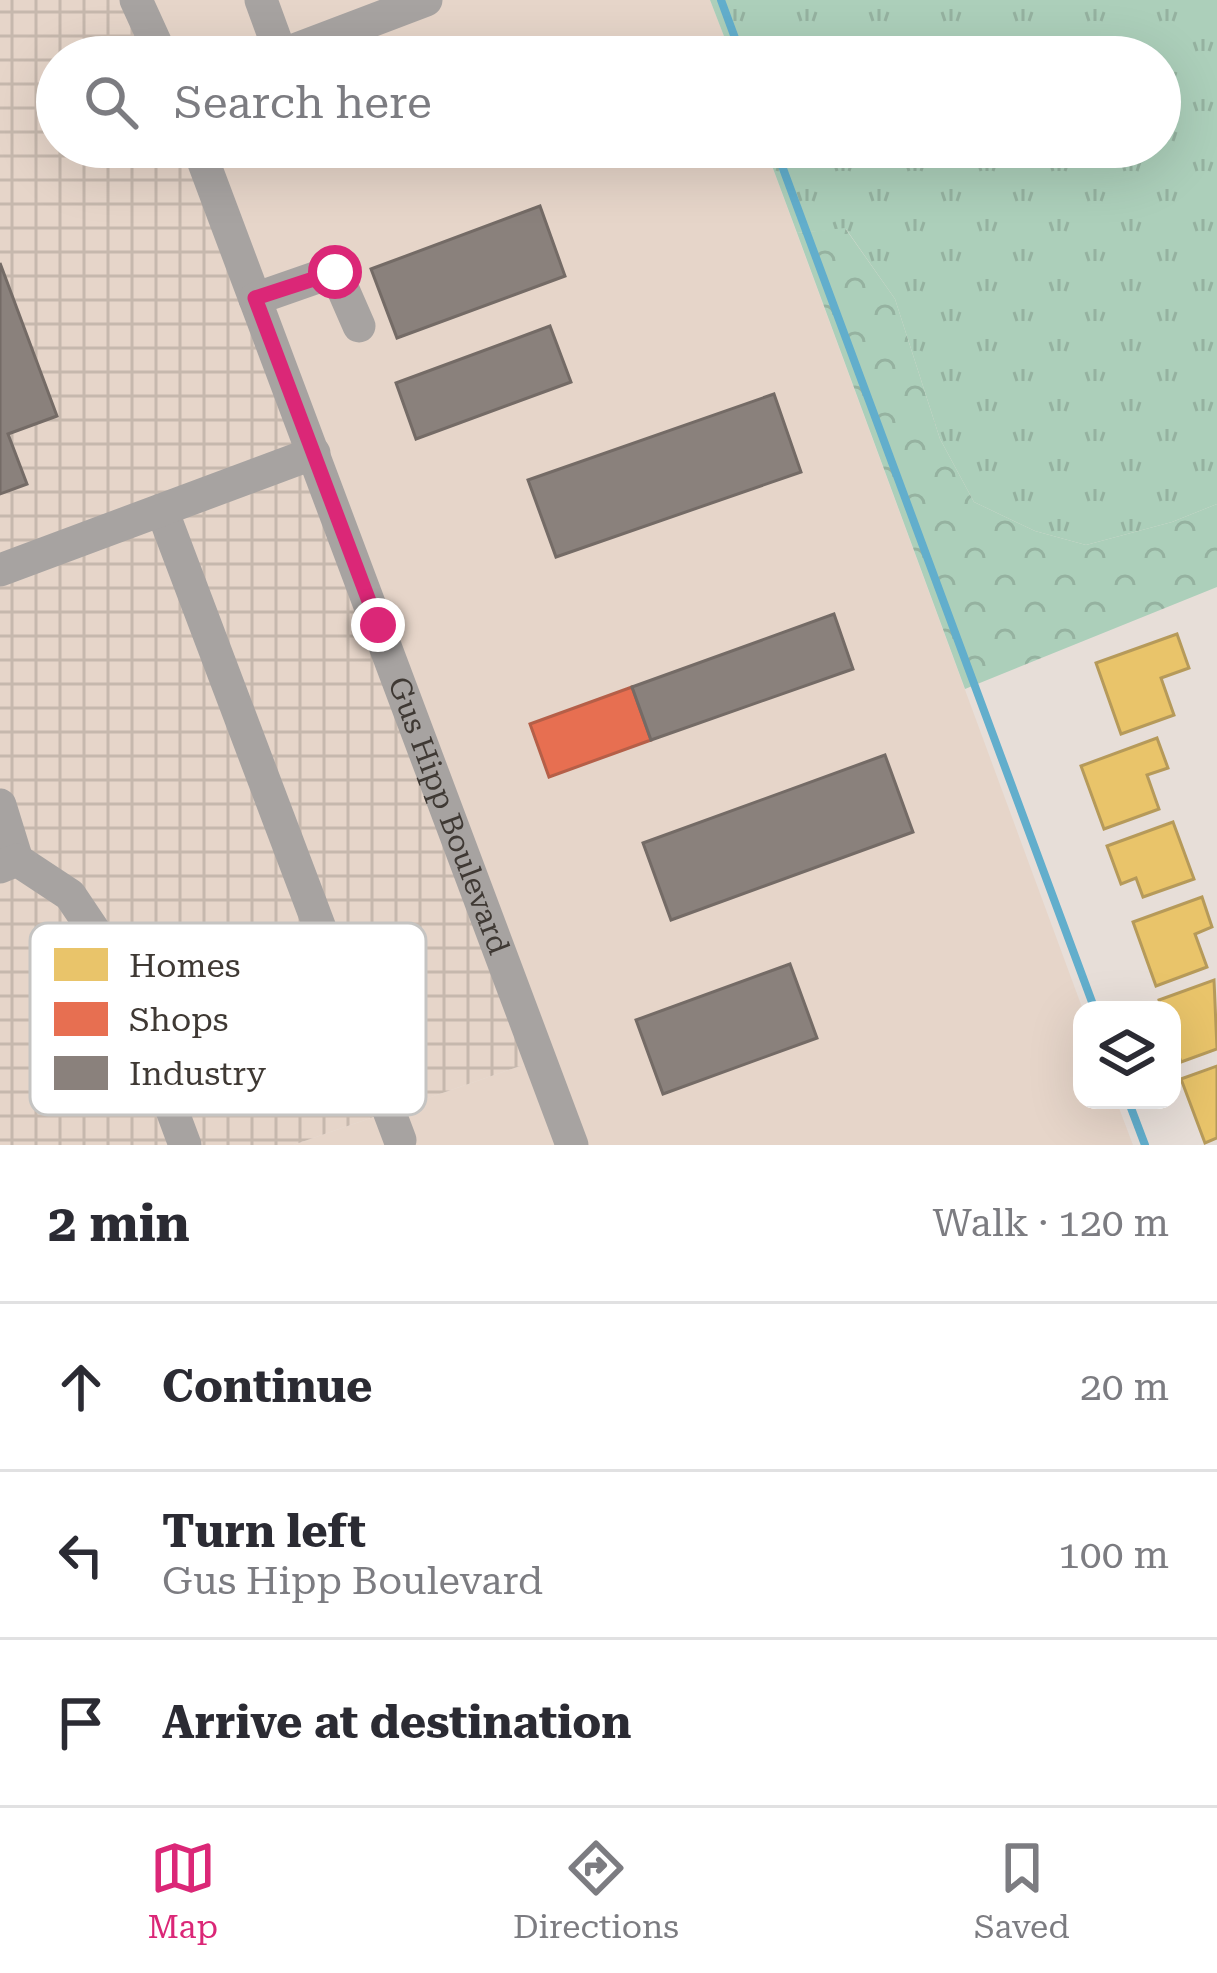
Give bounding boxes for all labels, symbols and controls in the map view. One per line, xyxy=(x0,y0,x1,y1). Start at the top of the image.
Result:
search box xyxy=(36,36,1181,168)
icon: search xyxy=(78,69,144,135)
text: Search here xyxy=(174,76,432,129)
route start xyxy=(308,245,362,299)
route end xyxy=(351,598,405,652)
street label: Gus Hipp Boulevard xyxy=(381,672,517,959)
legend xyxy=(30,923,426,1115)
text: Homes xyxy=(129,946,240,985)
text: Shops xyxy=(129,1000,228,1039)
map controls xyxy=(1073,1001,1181,1109)
button: layers xyxy=(1073,1001,1181,1109)
text: Industry xyxy=(129,1054,267,1093)
text: 2 min xyxy=(48,1194,190,1253)
text: Walk · 120 m xyxy=(933,1200,1169,1246)
icon: ahead xyxy=(48,1354,114,1420)
text: Continue xyxy=(162,1360,373,1413)
text: 20 m xyxy=(1080,1364,1169,1410)
text: Turn left xyxy=(162,1505,366,1558)
icon: left xyxy=(48,1522,114,1588)
text: 100 m xyxy=(1058,1532,1169,1578)
text: Gus Hipp Boulevard xyxy=(162,1558,543,1604)
icon: arrive xyxy=(48,1690,114,1756)
text: Arrive at destination xyxy=(162,1696,631,1749)
tab: Map xyxy=(147,1835,218,1946)
tab: Directions xyxy=(513,1835,679,1946)
tab: Saved xyxy=(974,1835,1070,1946)

